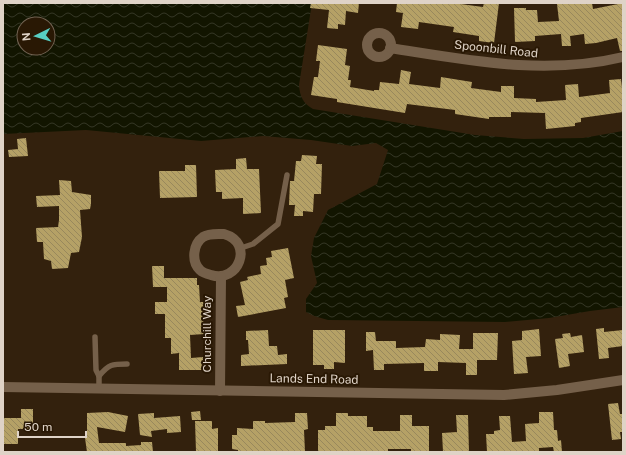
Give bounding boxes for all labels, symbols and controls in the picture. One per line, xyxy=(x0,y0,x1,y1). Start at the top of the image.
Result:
north arrow xyxy=(16,16,56,56)
text: N xyxy=(20,32,32,42)
street label: Spoonbill Road xyxy=(453,38,539,60)
street label: Churchill Way xyxy=(200,295,214,372)
street label: Lands End Road xyxy=(269,371,359,387)
scale bar xyxy=(18,413,86,439)
text: 50 m xyxy=(24,420,52,434)

